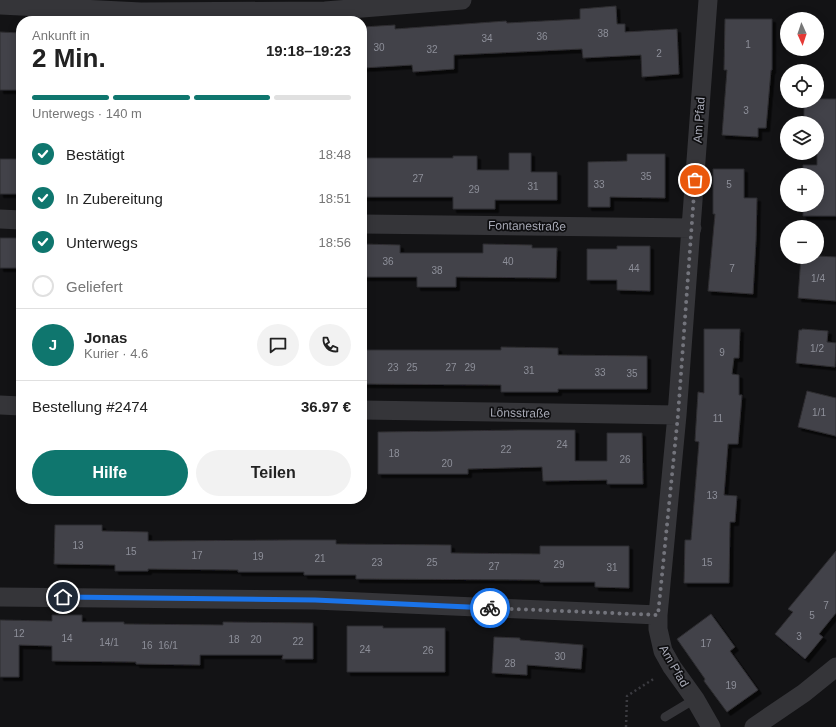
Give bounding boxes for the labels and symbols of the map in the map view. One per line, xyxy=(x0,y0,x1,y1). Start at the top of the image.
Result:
north arrow xyxy=(780,12,824,56)
house number: 38 xyxy=(597,28,609,39)
house number: 36 xyxy=(536,31,548,42)
house number: 34 xyxy=(481,33,493,44)
house number: 1 xyxy=(745,39,751,50)
house number: 30 xyxy=(373,42,385,53)
house number: 32 xyxy=(426,44,438,55)
house number: 2 xyxy=(656,48,662,59)
street label: Am Pfad xyxy=(690,97,708,143)
house number: 3 xyxy=(743,105,749,116)
pin xyxy=(678,163,712,197)
house number: 35 xyxy=(640,171,652,182)
house number: 27 xyxy=(412,173,424,184)
house number: 33 xyxy=(593,179,605,190)
house number: 5 xyxy=(726,179,732,190)
house number: 31 xyxy=(527,181,539,192)
house number: 29 xyxy=(468,184,480,195)
street label: Fontanestraße xyxy=(488,218,566,234)
house number: 36 xyxy=(382,256,394,267)
house number: 40 xyxy=(502,256,514,267)
house number: 44 xyxy=(628,263,640,274)
house number: 7 xyxy=(729,263,735,274)
house number: 38 xyxy=(431,265,443,276)
house number: 1/4 xyxy=(811,273,825,284)
house number: 1/2 xyxy=(810,343,824,354)
house number: 9 xyxy=(719,347,725,358)
house number: 23 xyxy=(387,362,399,373)
house number: 25 xyxy=(406,362,418,373)
house number: 27 xyxy=(445,362,457,373)
house number: 29 xyxy=(464,362,476,373)
house number: 31 xyxy=(523,365,535,376)
house number: 33 xyxy=(594,367,606,378)
house number: 35 xyxy=(626,368,638,379)
street label: Lönsstraße xyxy=(490,405,550,421)
house number: 1/1 xyxy=(812,407,826,418)
house number: 11 xyxy=(713,413,724,424)
house number: 24 xyxy=(556,439,568,450)
house number: 22 xyxy=(500,444,512,455)
house number: 18 xyxy=(388,448,400,459)
house number: 26 xyxy=(619,454,631,465)
house number: 20 xyxy=(441,458,453,469)
house number: 13 xyxy=(706,490,718,501)
house number: 13 xyxy=(72,540,84,551)
house number: 15 xyxy=(125,546,137,557)
house number: 17 xyxy=(191,550,203,561)
house number: 19 xyxy=(252,551,264,562)
house number: 21 xyxy=(314,553,326,564)
house number: 23 xyxy=(371,557,383,568)
house number: 25 xyxy=(426,557,438,568)
house number: 15 xyxy=(701,557,713,568)
house number: 29 xyxy=(553,559,565,570)
house number: 27 xyxy=(488,561,500,572)
house number: 31 xyxy=(606,562,618,573)
pin xyxy=(46,580,80,614)
courier xyxy=(470,588,510,628)
house number: 7 xyxy=(823,600,829,611)
house number: 5 xyxy=(809,610,815,621)
house number: 12 xyxy=(13,628,25,639)
house number: 3 xyxy=(796,631,802,642)
house number: 14 xyxy=(61,633,73,644)
house number: 18 xyxy=(228,634,240,645)
house number: 20 xyxy=(250,634,262,645)
house number: 22 xyxy=(292,636,304,647)
house number: 14/1 xyxy=(99,637,119,648)
house number: 17 xyxy=(700,638,712,649)
house number: 16 xyxy=(141,640,153,651)
house number: 16/1 xyxy=(158,640,178,651)
street label: Am Pfad xyxy=(656,643,692,689)
house number: 24 xyxy=(359,644,371,655)
house number: 26 xyxy=(422,645,434,656)
house number: 30 xyxy=(554,651,566,662)
house number: 28 xyxy=(504,658,516,669)
house number: 19 xyxy=(725,680,737,691)

